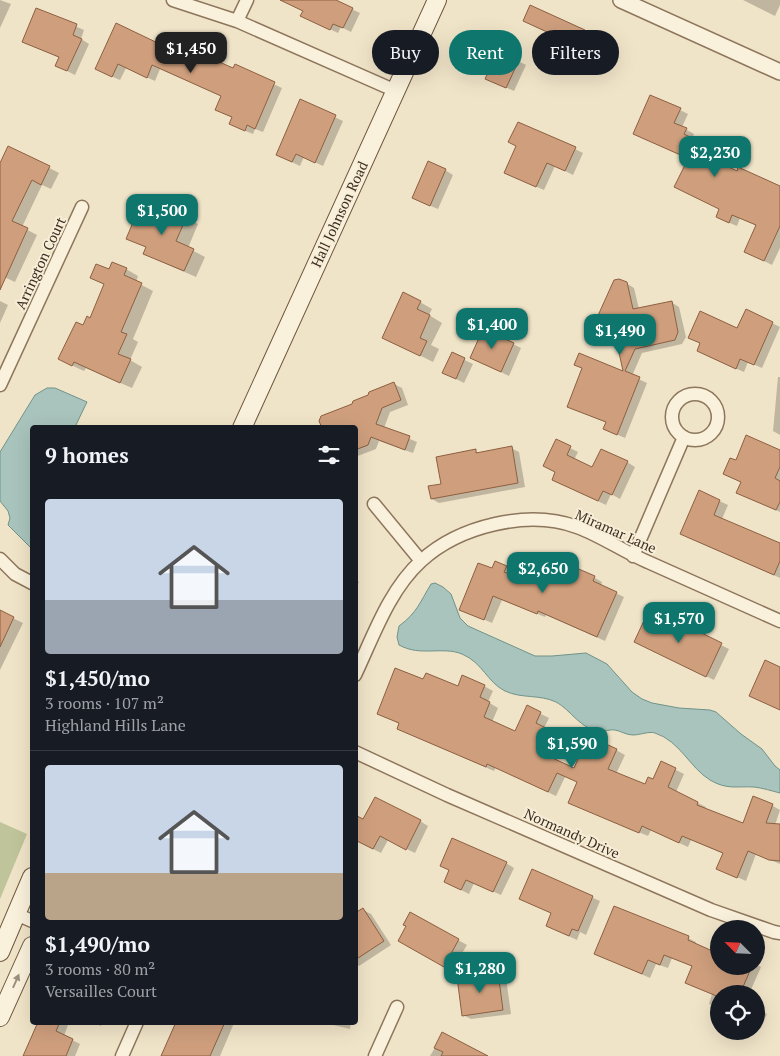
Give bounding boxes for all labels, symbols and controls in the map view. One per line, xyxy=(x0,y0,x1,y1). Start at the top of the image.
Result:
chip: Buy xyxy=(372,30,439,75)
chip: Rent xyxy=(449,30,522,75)
chip: Filters xyxy=(532,30,619,75)
pin: $1,450 xyxy=(150,32,232,74)
text: $1,450 xyxy=(166,37,216,59)
pin: $2,230 xyxy=(674,136,756,178)
text: $2,230 xyxy=(690,141,740,163)
street label: Hall Johnson Road xyxy=(306,158,372,270)
pin: $1,500 xyxy=(121,194,203,236)
text: $1,500 xyxy=(137,199,187,221)
street label: Arrington Court xyxy=(10,213,70,312)
pin: $1,400 xyxy=(451,308,533,350)
text: $1,400 xyxy=(467,313,517,335)
pin: $1,490 xyxy=(579,314,661,356)
text: $1,490 xyxy=(595,319,645,341)
text: 9 homes xyxy=(45,441,129,469)
icon: filters xyxy=(315,441,343,469)
street label: Miramar Lane xyxy=(572,505,660,557)
icon: home xyxy=(149,532,239,622)
pin: $2,650 xyxy=(502,552,584,594)
text: $2,650 xyxy=(518,557,568,579)
pin: $1,570 xyxy=(638,602,720,644)
text: $1,570 xyxy=(654,607,704,629)
text: $1,450/mo xyxy=(45,664,150,692)
text: 3 rooms · 107 m² xyxy=(45,692,164,714)
text: Highland Hills Lane xyxy=(45,714,186,736)
pin: $1,590 xyxy=(531,726,613,769)
text: $1,590 xyxy=(547,732,597,754)
icon: home xyxy=(149,797,239,887)
street label: Normandy Drive xyxy=(521,803,623,863)
north arrow xyxy=(710,920,765,975)
map controls xyxy=(710,920,765,1040)
text: $1,490/mo xyxy=(45,930,150,958)
pin: $1,280 xyxy=(439,952,521,994)
text: $1,280 xyxy=(455,957,505,979)
text: 3 rooms · 80 m² xyxy=(45,958,155,980)
one-way arrow xyxy=(13,974,21,988)
text: Versailles Court xyxy=(45,980,157,1002)
button: locate xyxy=(710,985,765,1040)

